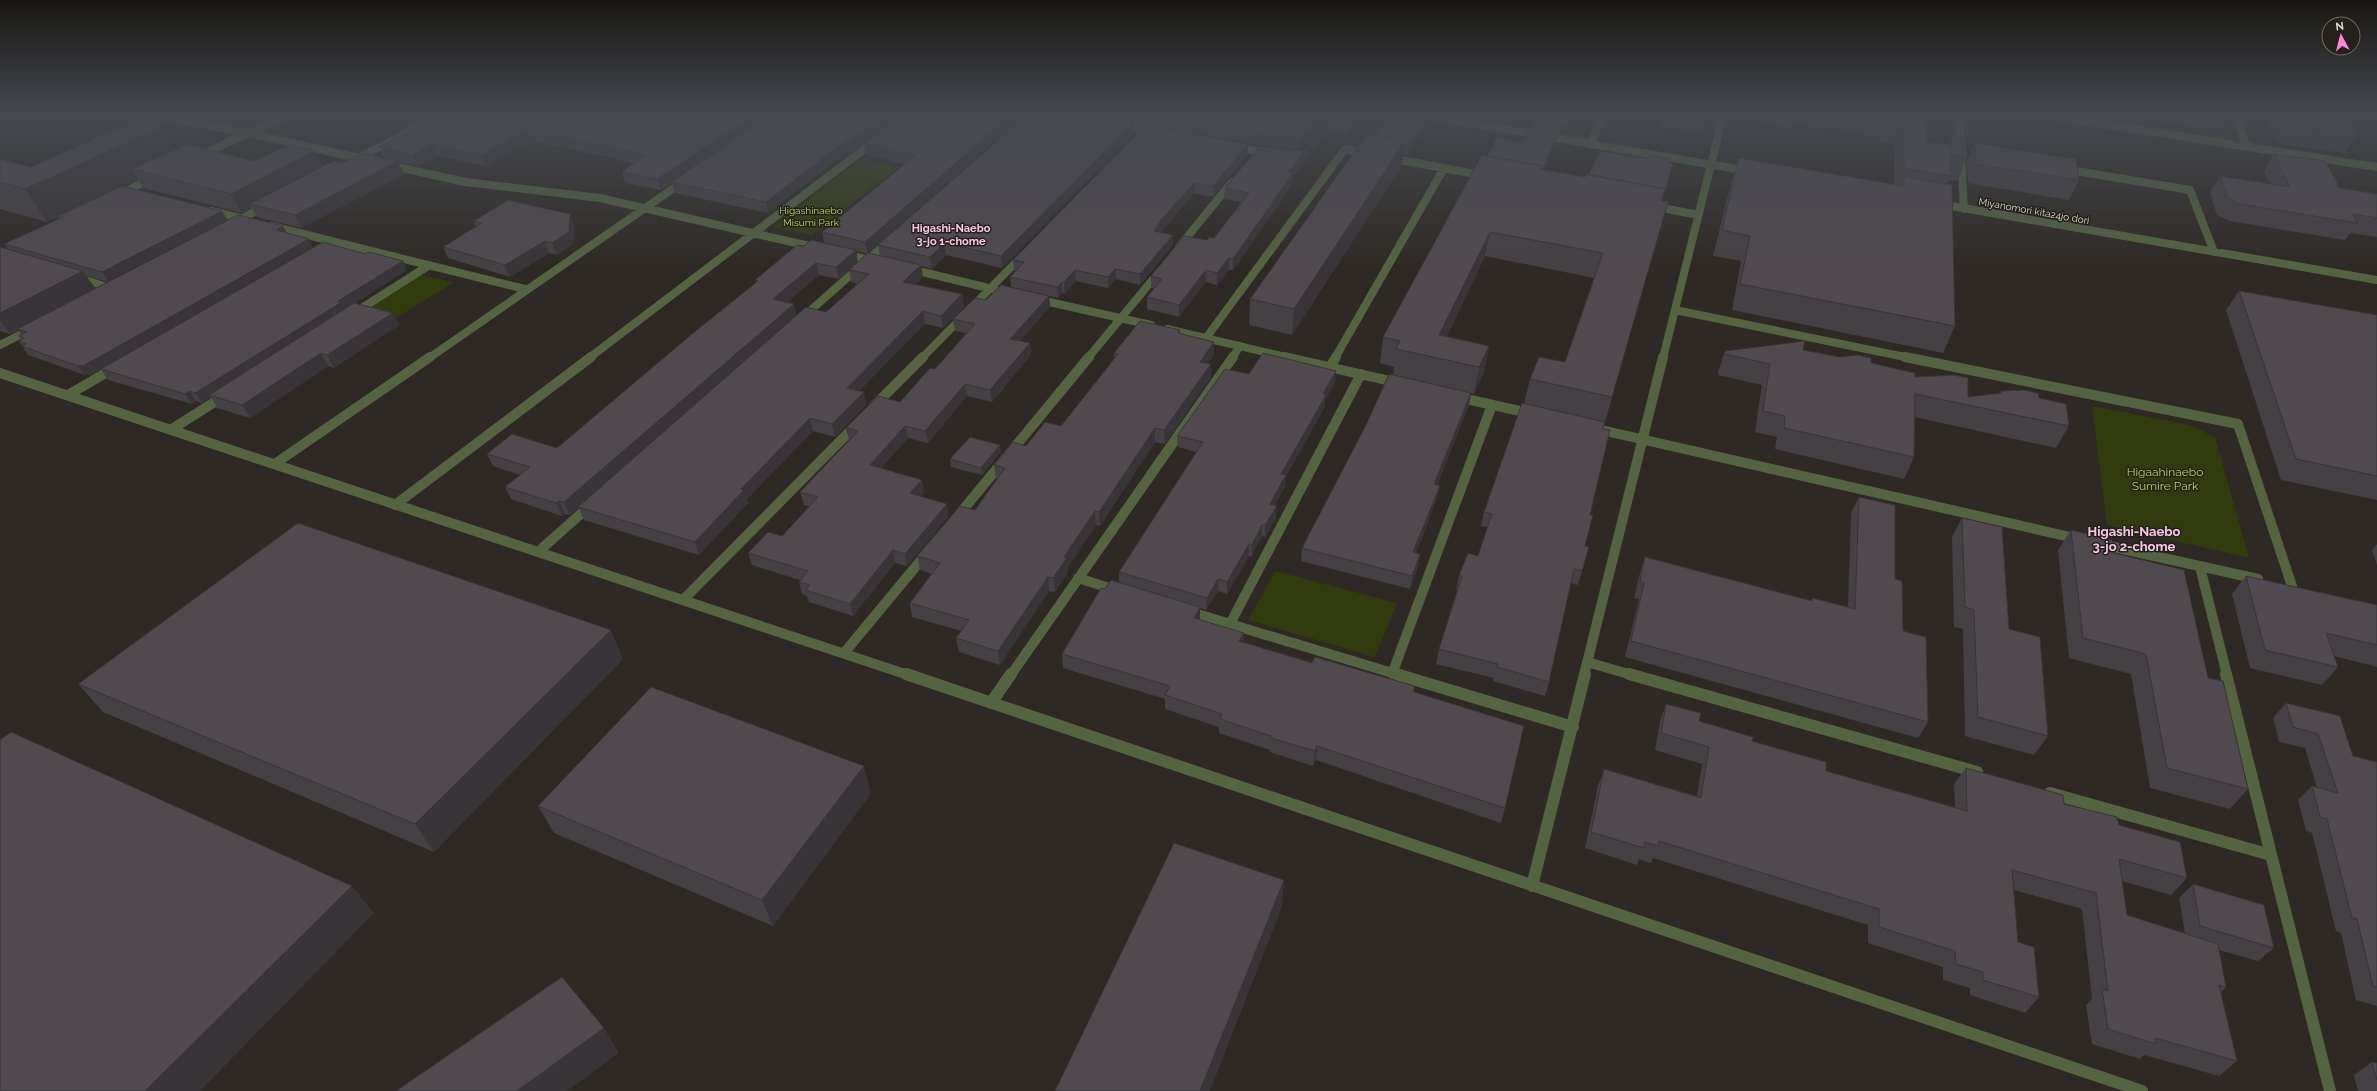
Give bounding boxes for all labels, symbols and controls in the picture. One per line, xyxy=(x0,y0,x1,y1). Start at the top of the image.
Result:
north arrow xyxy=(2321,16,2361,56)
text: N xyxy=(2335,20,2345,34)
street label: Miyanomori kita24jo dori xyxy=(1978,196,2090,226)
park label: Higashinaebo Misumi Park xyxy=(779,205,843,228)
district label: Higashi-Naebo 3-jo 1-chome xyxy=(912,222,991,248)
park label: Higaahinaebo Sumire Park xyxy=(2127,465,2203,493)
district label: Higashi-Naebo 3-jo 2-chome xyxy=(2088,524,2181,554)

